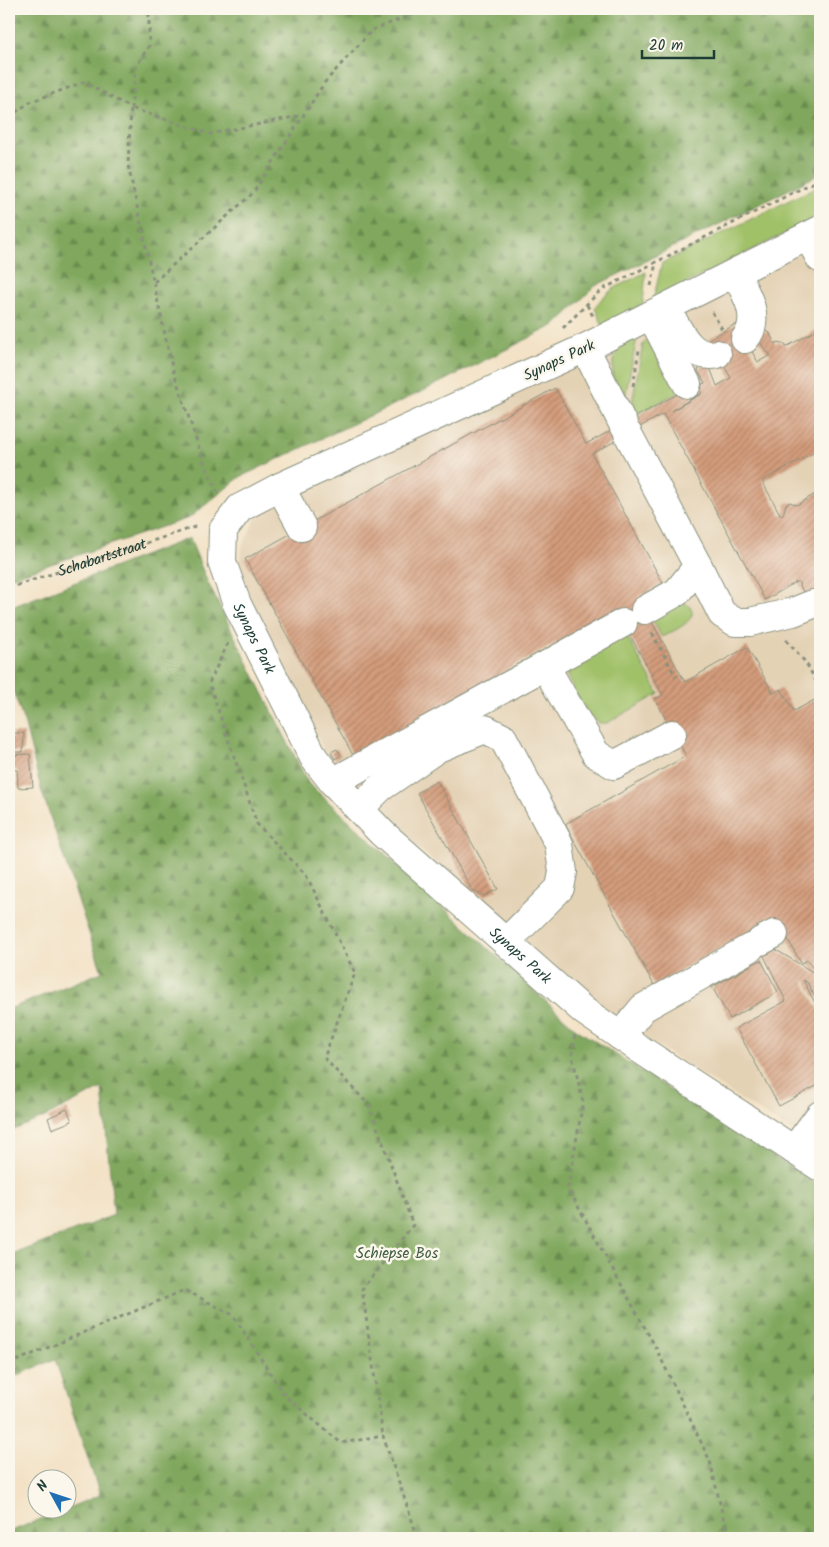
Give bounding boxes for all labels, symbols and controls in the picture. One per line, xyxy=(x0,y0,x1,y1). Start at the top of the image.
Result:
scale bar xyxy=(642,28,714,60)
text: 20 m xyxy=(649,34,683,58)
street label: Synaps Park xyxy=(520,333,600,388)
street label: Schabartstraat xyxy=(55,533,150,584)
street label: Synaps Park xyxy=(225,599,282,679)
street label: Synaps Park xyxy=(483,921,557,991)
park label: Schiepse Bos xyxy=(356,1242,439,1266)
north arrow xyxy=(28,1470,78,1520)
text: N xyxy=(32,1476,54,1497)

